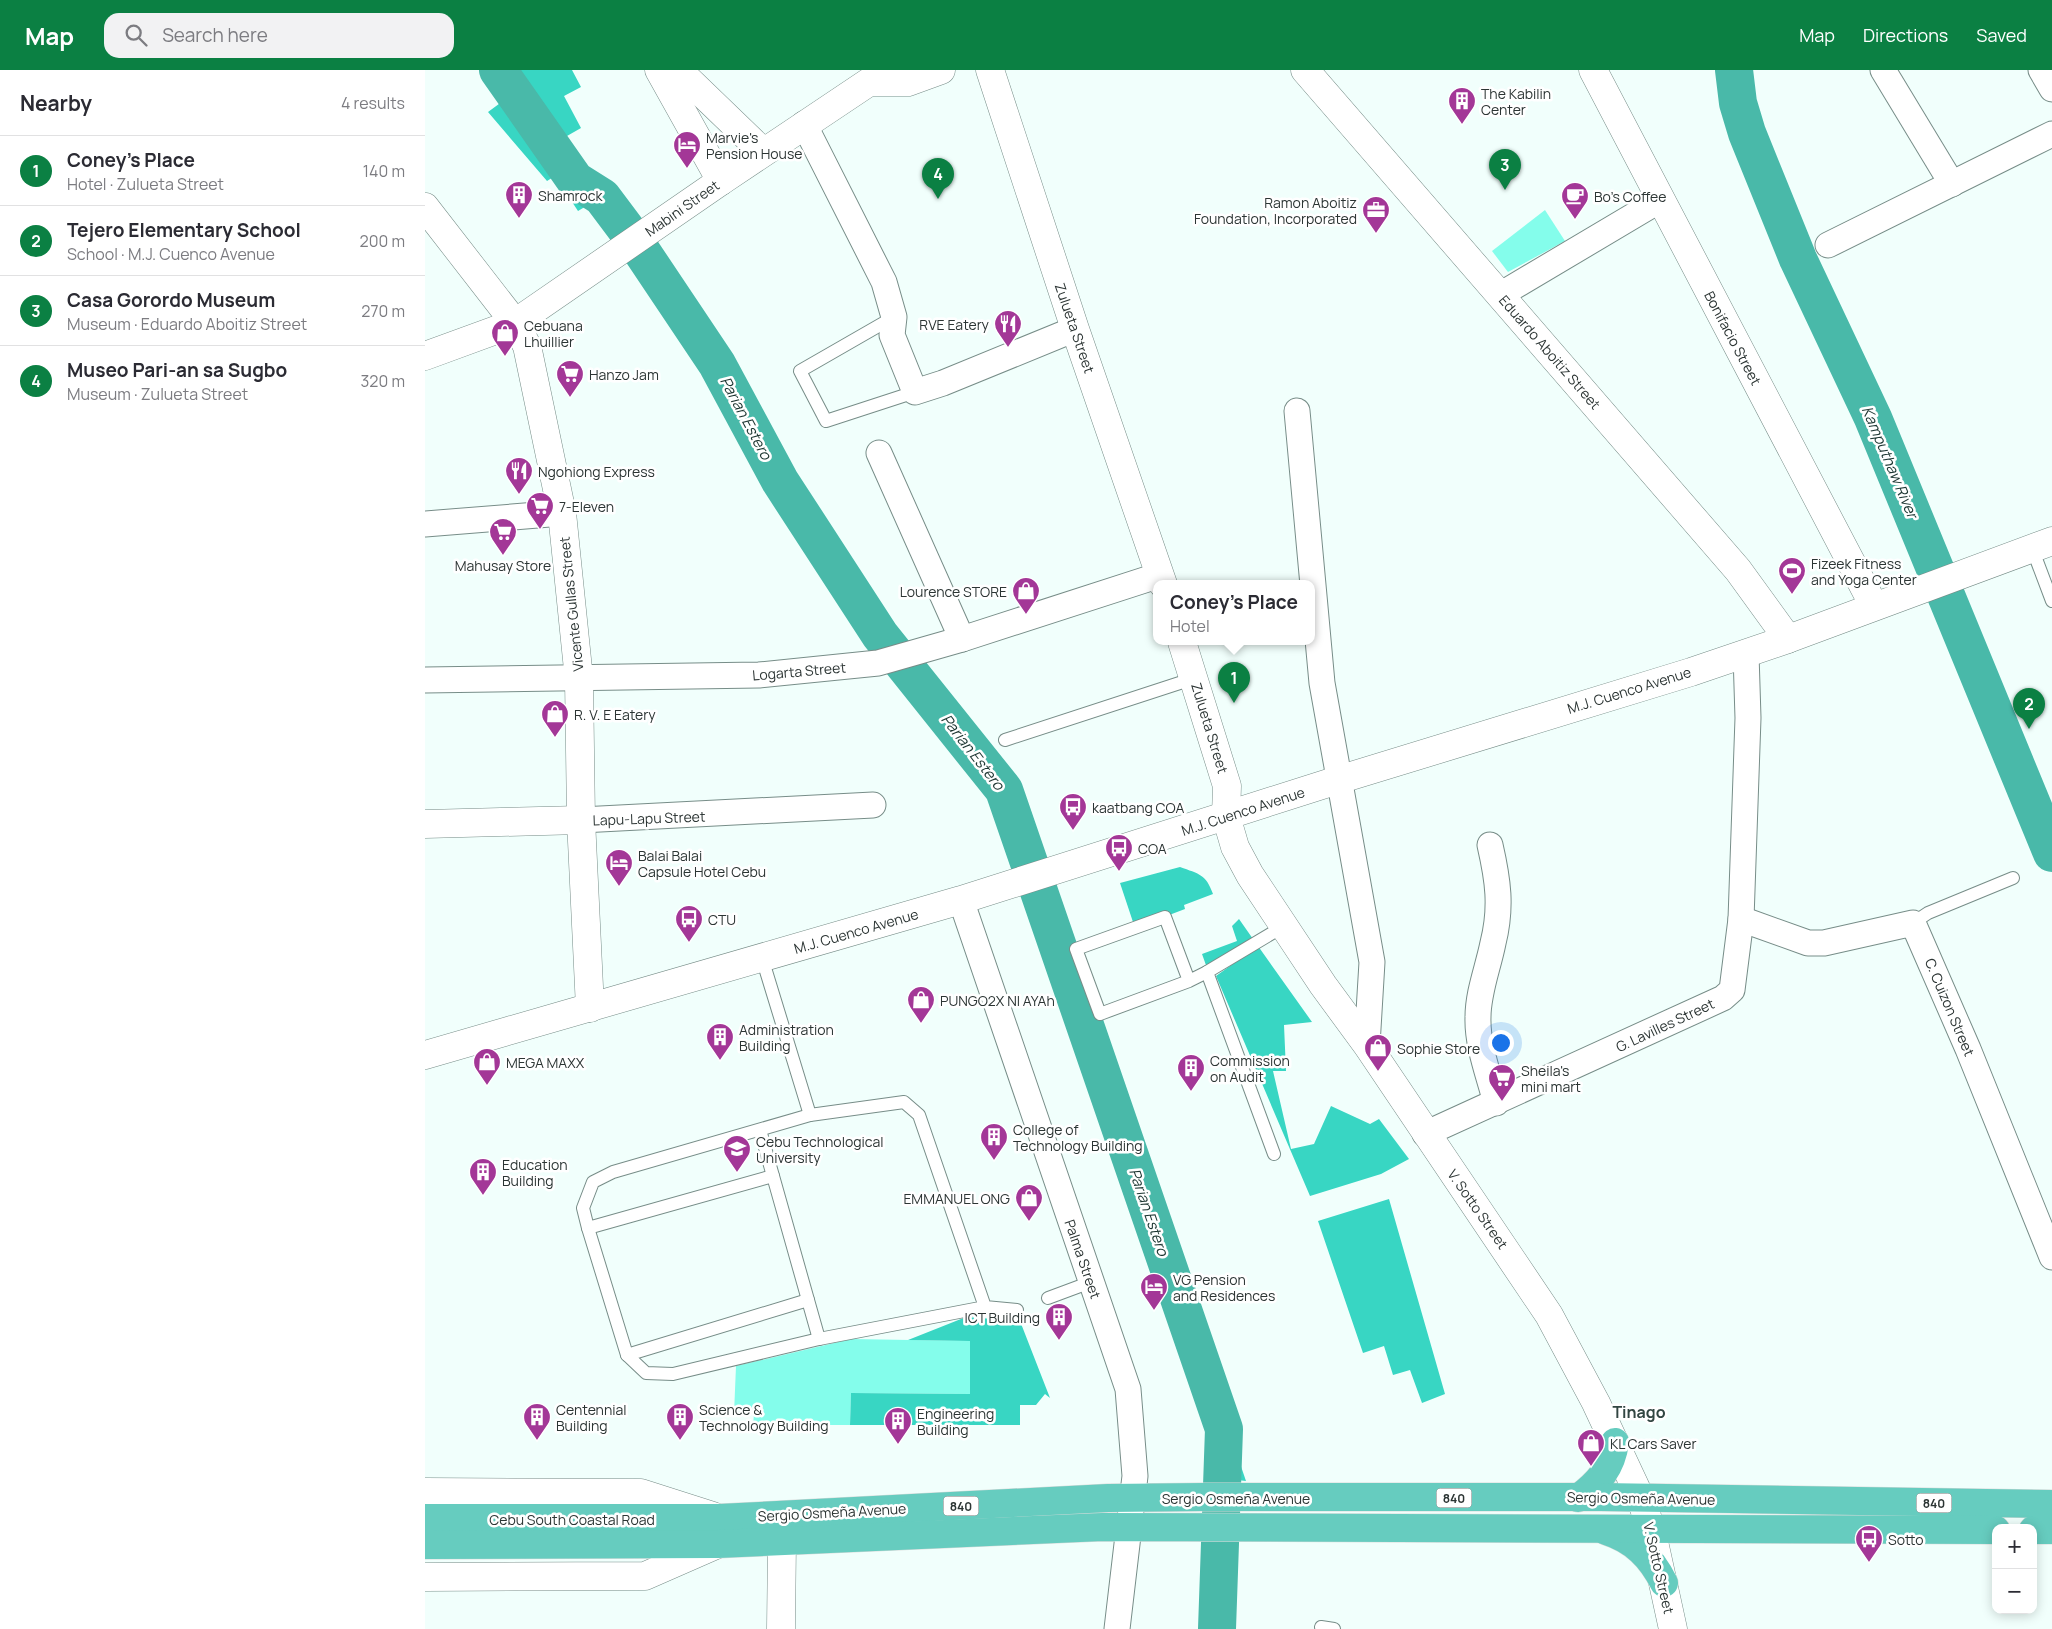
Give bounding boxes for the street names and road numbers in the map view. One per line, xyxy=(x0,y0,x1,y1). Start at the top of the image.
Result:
street label: Mabini Street xyxy=(641,175,723,241)
street label: Zulueta Street xyxy=(1051,280,1099,376)
street label: Bonifacio Street xyxy=(1700,288,1766,389)
street label: Eduardo Aboitiz Street xyxy=(1495,291,1605,413)
street label: Vicente Gullas Street xyxy=(554,535,588,672)
street label: Logarta Street xyxy=(751,657,847,685)
street label: M.J. Cuenco Avenue xyxy=(1565,662,1693,718)
street label: Zulueta Street xyxy=(1187,680,1233,776)
street label: M.J. Cuenco Avenue xyxy=(1179,782,1307,840)
street label: Lapu-Lapu Street xyxy=(592,807,706,829)
street label: M.J. Cuenco Avenue xyxy=(792,904,920,958)
street label: C. Cuizon Street xyxy=(1921,955,1979,1059)
street label: G. Lavilles Street xyxy=(1613,994,1718,1056)
street label: V. Sotto Street xyxy=(1443,1165,1513,1253)
street label: Palma Street xyxy=(1061,1217,1106,1302)
street label: Sergio Osmeña Avenue xyxy=(1567,1487,1715,1509)
street label: Sergio Osmeña Avenue xyxy=(1162,1489,1310,1508)
road number: 840 xyxy=(1437,1489,1471,1508)
road number: 840 xyxy=(1917,1494,1951,1512)
road number: 840 xyxy=(943,1496,979,1515)
street label: Sergio Osmeña Avenue xyxy=(757,1499,907,1525)
street label: Cebu South Coastal Road xyxy=(489,1510,655,1529)
street label: V. Sotto Street xyxy=(1639,1520,1679,1616)

